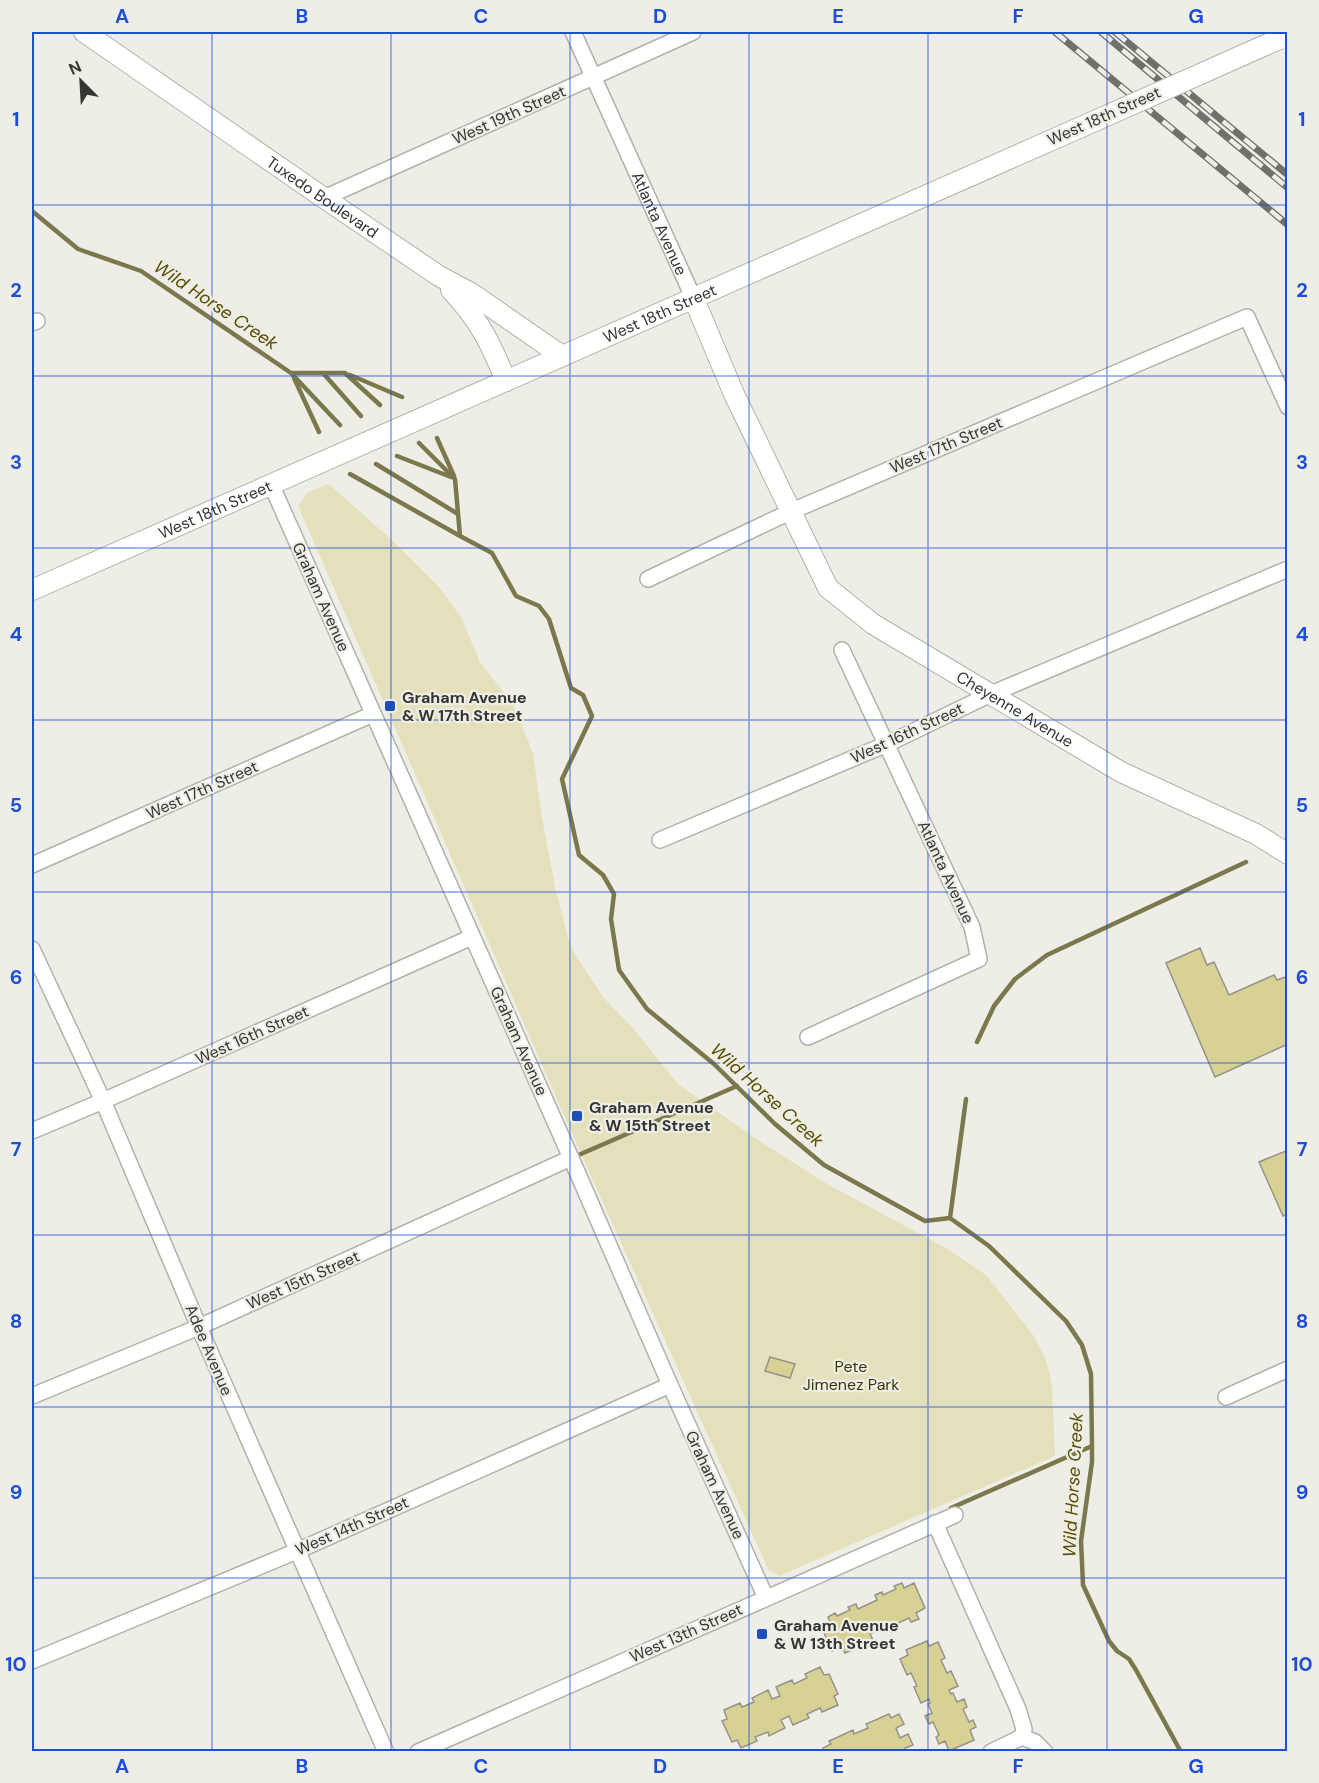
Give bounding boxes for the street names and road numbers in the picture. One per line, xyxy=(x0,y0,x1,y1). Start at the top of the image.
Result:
street label: West 19th Street xyxy=(449,81,569,149)
street label: West 18th Street xyxy=(1044,82,1164,150)
street label: Tuxedo Boulevard xyxy=(263,151,383,242)
street label: Atlanta Avenue xyxy=(627,168,692,278)
street label: West 18th Street xyxy=(600,279,720,347)
street label: West 17th Street xyxy=(886,412,1006,478)
street label: West 18th Street xyxy=(155,475,275,543)
street label: Graham Avenue xyxy=(288,539,354,655)
street label: Cheyenne Avenue xyxy=(953,666,1078,752)
street label: West 16th Street xyxy=(847,698,967,768)
street label: West 17th Street xyxy=(143,756,261,824)
street label: Atlanta Avenue xyxy=(913,817,979,927)
street label: Graham Avenue xyxy=(486,983,552,1099)
street label: West 16th Street xyxy=(192,1001,312,1069)
street label: West 15th Street xyxy=(243,1246,363,1314)
street label: Adee Avenue xyxy=(180,1301,238,1399)
street label: Graham Avenue xyxy=(681,1427,749,1543)
street label: West 14th Street xyxy=(292,1492,412,1560)
street label: West 13th Street xyxy=(626,1599,746,1667)

